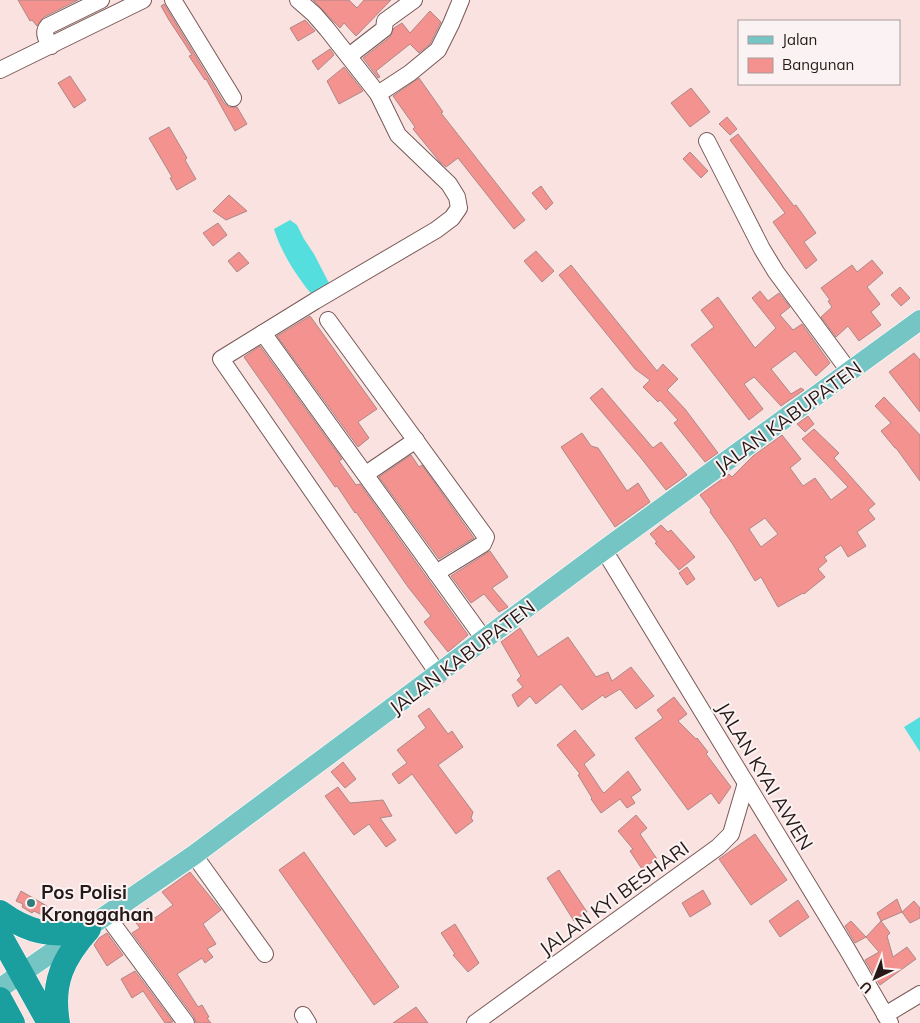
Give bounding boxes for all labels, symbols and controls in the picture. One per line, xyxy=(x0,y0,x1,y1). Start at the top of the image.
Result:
legend xyxy=(738,20,900,85)
text: Jalan xyxy=(782,30,817,49)
text: Bangunan xyxy=(782,55,854,74)
street label: JALAN KABUPATEN xyxy=(710,356,866,478)
street label: JALAN KABUPATEN xyxy=(385,594,539,720)
street label: JALAN KYAI AWEN xyxy=(711,698,819,854)
street label: JALAN KYI BESHARI xyxy=(535,836,693,960)
place label: Pos Polisi Kronggahan xyxy=(41,880,154,926)
marker: Pos Polisi Kronggahan xyxy=(25,897,37,909)
north arrow xyxy=(850,953,900,1003)
text: U xyxy=(856,977,876,998)

